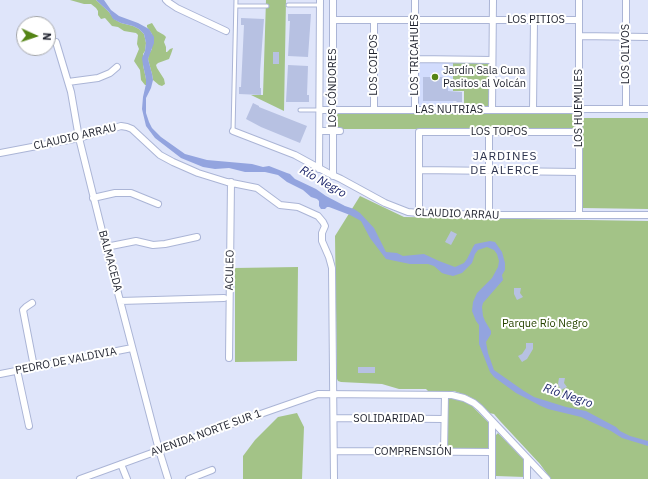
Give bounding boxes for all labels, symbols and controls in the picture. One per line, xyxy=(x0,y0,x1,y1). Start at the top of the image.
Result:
street label: LOS PITIOS xyxy=(507,13,565,27)
street label: LOS TRICAHUES xyxy=(408,14,422,96)
north arrow xyxy=(16,16,56,56)
street label: LOS OLIVOS xyxy=(619,24,633,84)
text: N xyxy=(40,32,54,41)
street label: LOS COIPOS xyxy=(367,34,381,96)
street label: LOS CÓNDORES xyxy=(326,48,340,128)
place label: Jardín Sala Cuna Pasitos al Volcán xyxy=(443,64,526,90)
street label: LOS HUEMULES xyxy=(572,69,586,147)
marker: Jardín Sala Cuna Pasitos al Volcán xyxy=(430,72,440,82)
street label: LAS NUTRIAS xyxy=(415,103,483,117)
street label: CLAUDIO ARRAU xyxy=(32,121,118,153)
street label: LOS TOPOS xyxy=(471,125,527,139)
district label: JARDINES DE ALERCE xyxy=(470,150,540,178)
water label: Río Negro xyxy=(297,163,349,201)
street label: CLAUDIO ARRAU xyxy=(415,206,499,222)
street label: BALMACEDA xyxy=(95,229,125,293)
street label: ACULEO xyxy=(223,249,237,291)
park label: Parque Río Negro xyxy=(502,317,588,331)
street label: PEDRO DE VALDIVIA xyxy=(14,345,118,377)
water label: Río Negro xyxy=(541,381,595,411)
street label: AVENIDA NORTE SUR 1 xyxy=(149,407,263,459)
street label: SOLIDARIDAD xyxy=(353,412,425,426)
street label: COMPRENSIÓN xyxy=(374,445,452,459)

